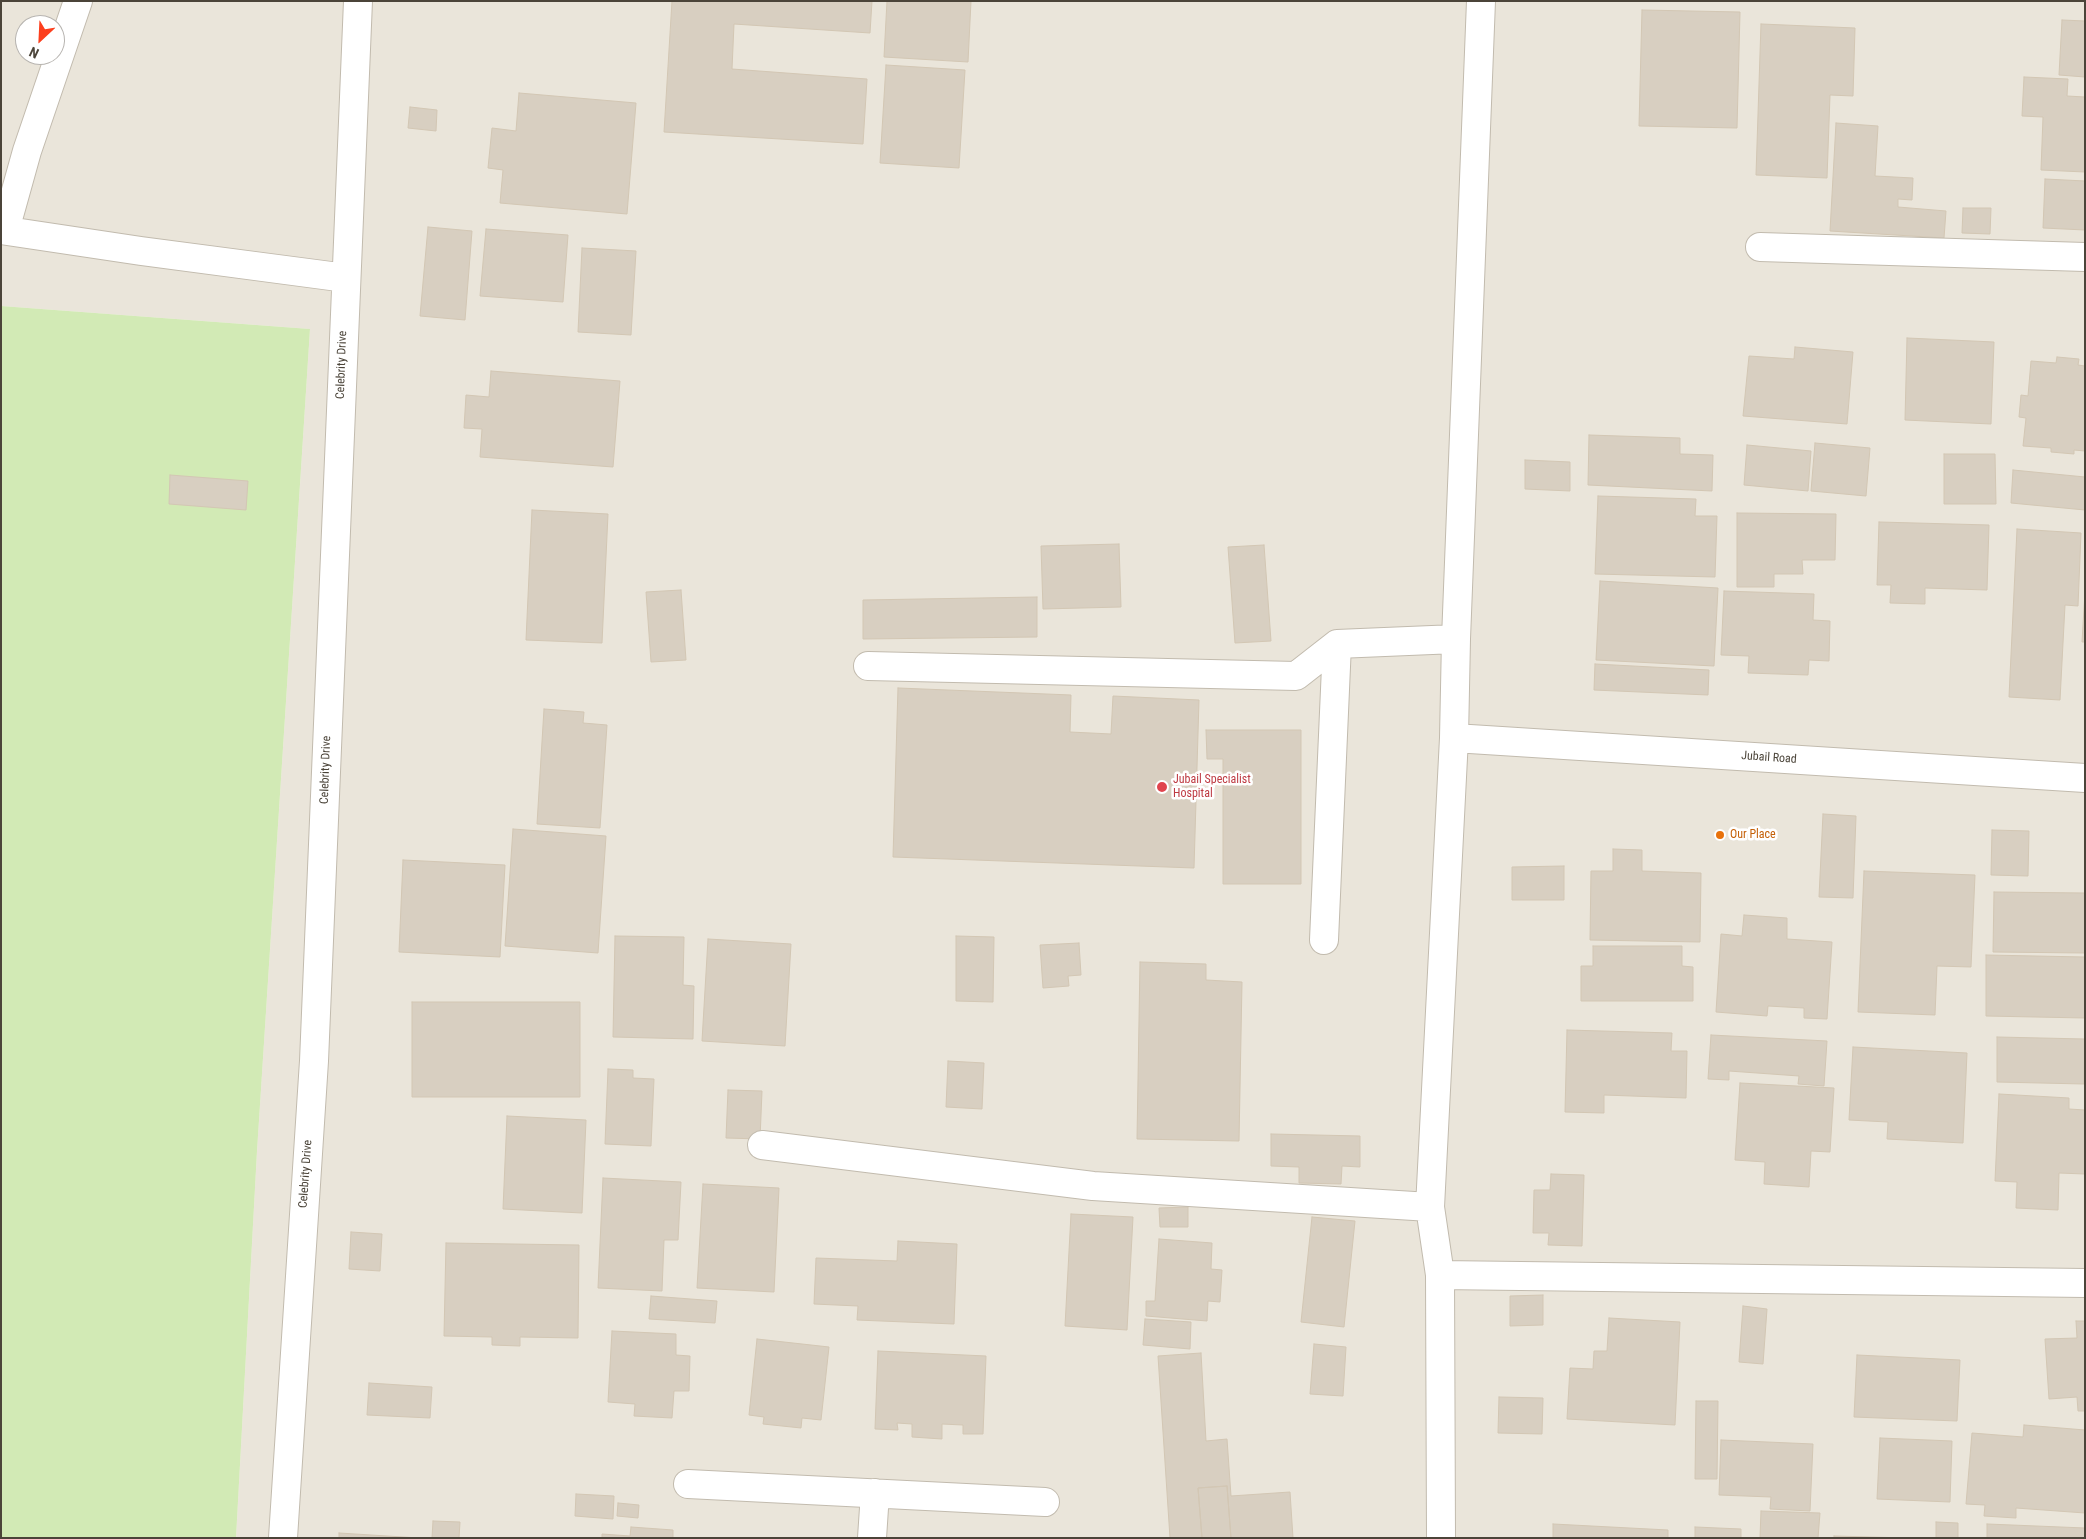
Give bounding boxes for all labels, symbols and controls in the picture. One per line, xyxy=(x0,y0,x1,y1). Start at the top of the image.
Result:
north arrow xyxy=(15,15,65,65)
text: N xyxy=(27,44,41,62)
street label: Celebrity Drive xyxy=(334,331,350,399)
street label: Celebrity Drive xyxy=(318,736,334,804)
street label: Jubail Road xyxy=(1741,749,1797,767)
place label: Jubail Specialist Hospital xyxy=(1173,773,1251,801)
marker: Jubail Specialist Hospital xyxy=(1155,780,1169,794)
place label: Our Place xyxy=(1730,828,1776,842)
marker: Our Place xyxy=(1714,829,1726,841)
street label: Celebrity Drive xyxy=(296,1139,316,1209)

